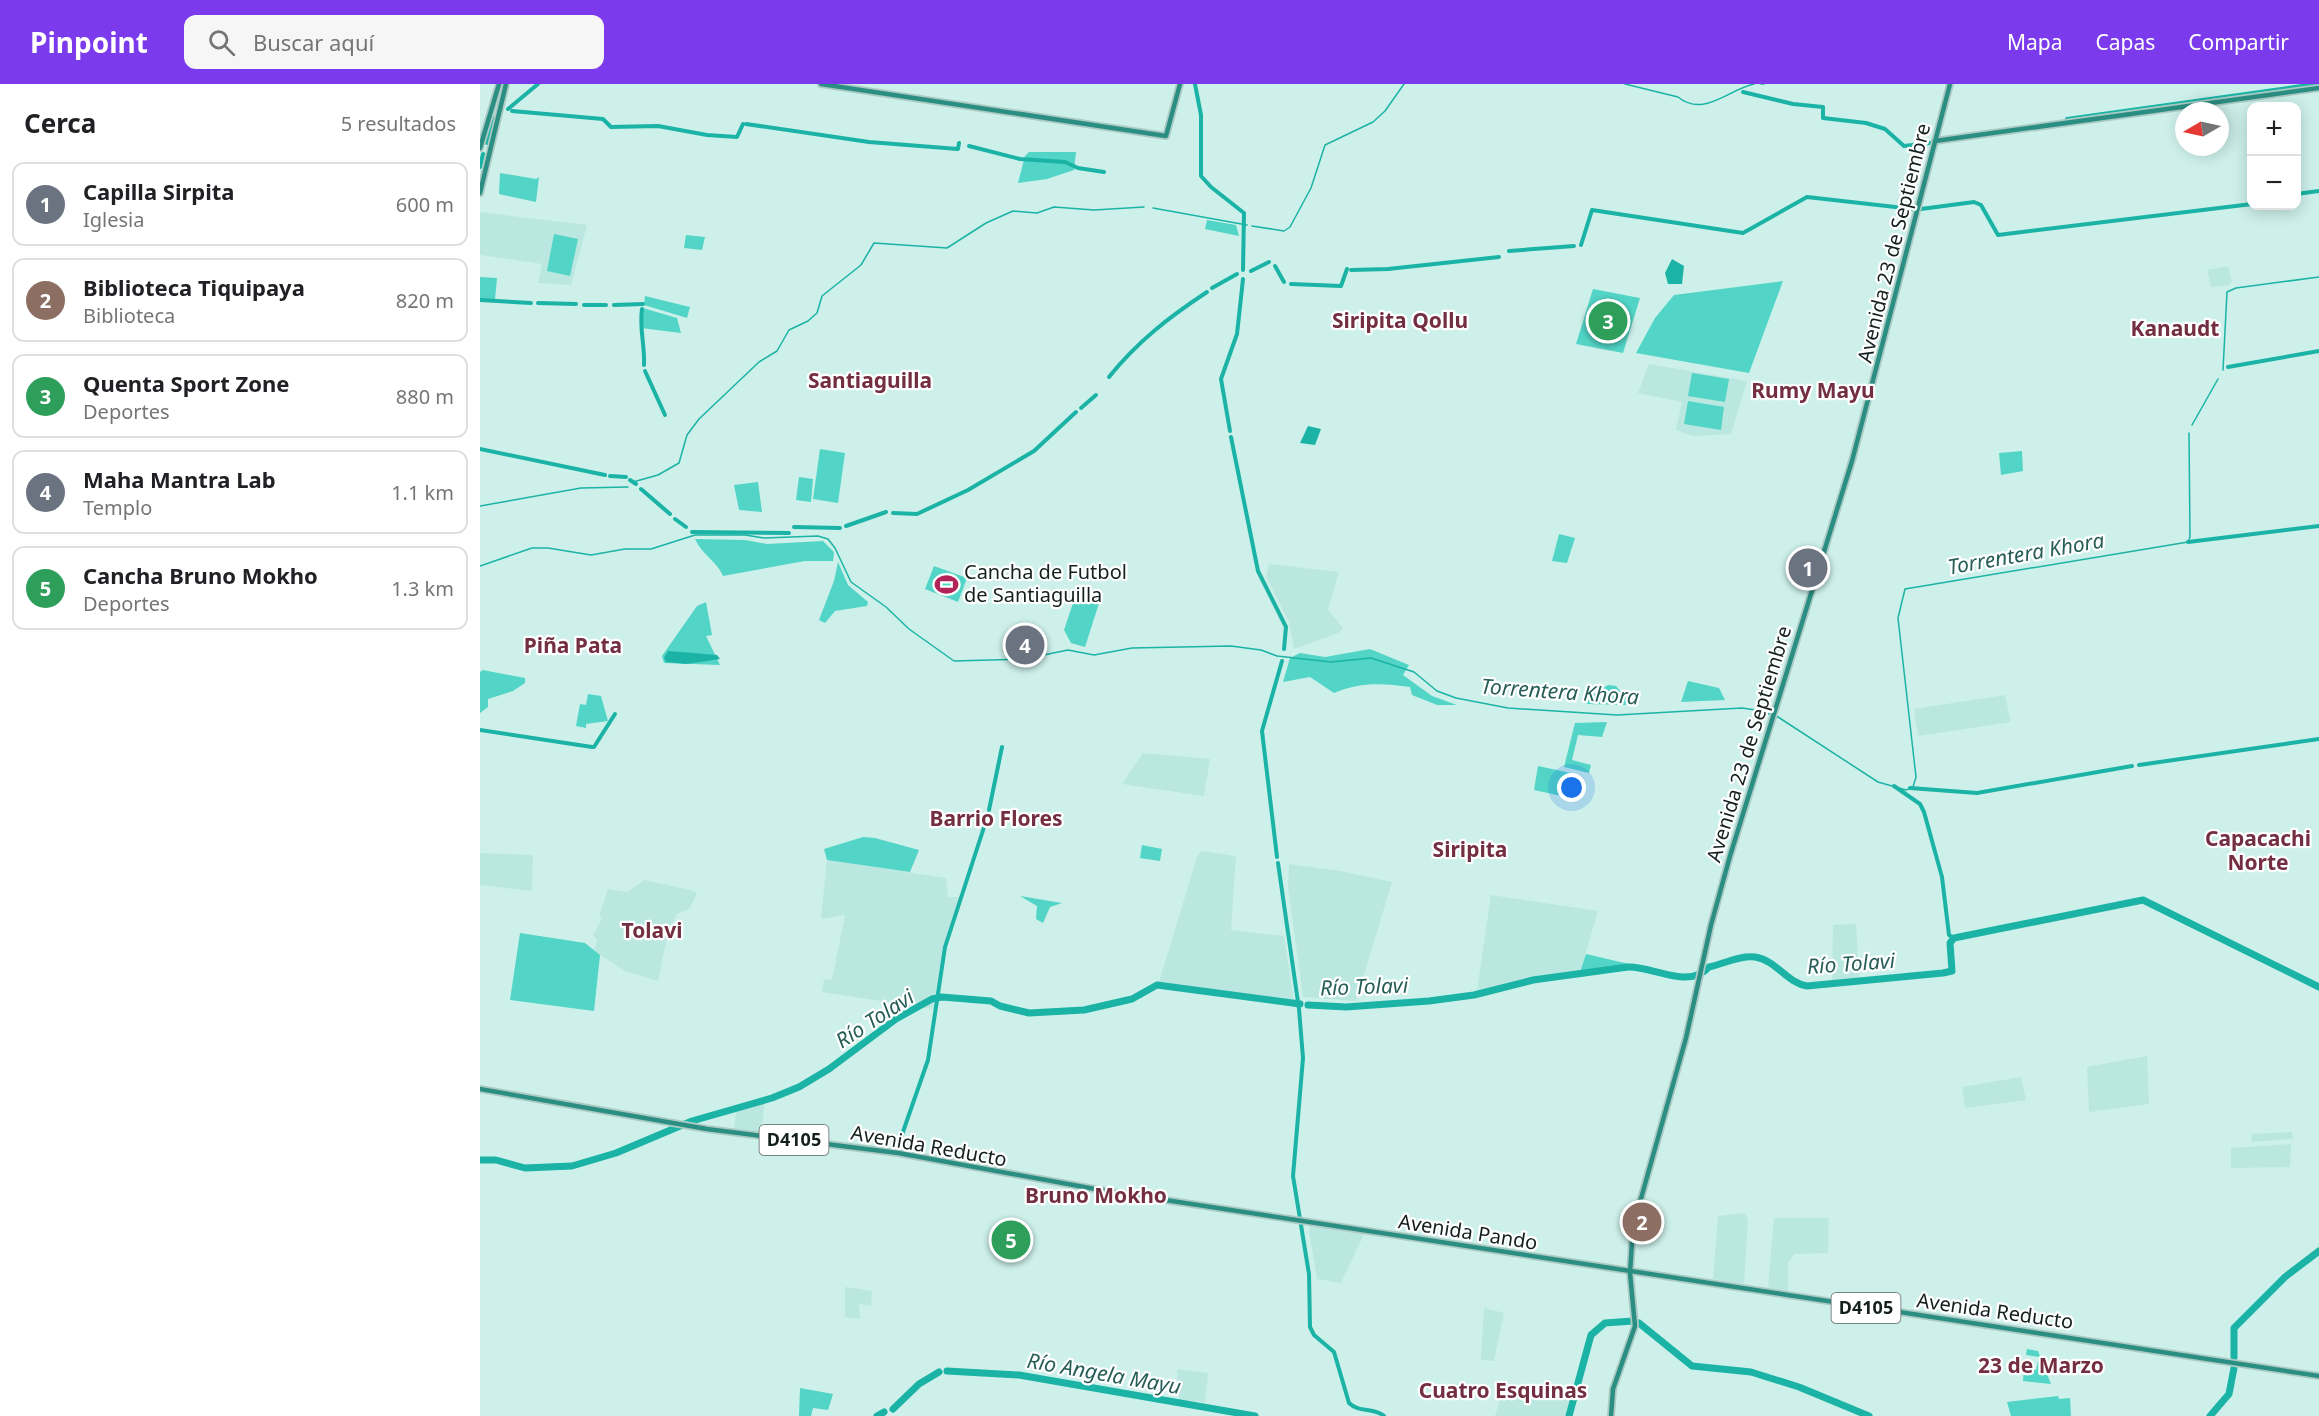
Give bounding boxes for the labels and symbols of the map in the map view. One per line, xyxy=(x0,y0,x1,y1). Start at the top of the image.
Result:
north arrow xyxy=(2175,102,2229,156)
street label: Avenida 23 de Septiembre xyxy=(1851,120,1936,365)
pin: 3 xyxy=(1588,298,1628,344)
district label: Siripita Qollu xyxy=(1332,306,1468,334)
district label: Kanaudt xyxy=(2131,314,2219,342)
district label: Santiaguilla xyxy=(808,366,932,394)
district label: Rumy Mayu xyxy=(1751,376,1875,404)
water label: Torrentera Khora xyxy=(1945,525,2106,581)
pin: 1 xyxy=(1788,546,1828,590)
place label: Cancha de Futbol de Santiaguilla xyxy=(964,558,1127,608)
sports icon: Cancha de Futbol de Santiaguilla xyxy=(933,571,959,597)
pin: 4 xyxy=(1006,622,1044,668)
street label: Avenida 23 de Septiembre xyxy=(1700,622,1797,865)
district label: Piña Pata xyxy=(524,631,622,659)
water label: Torrentera Khora xyxy=(1480,672,1640,710)
your location xyxy=(1557,773,1586,802)
district label: Barrio Flores xyxy=(929,804,1063,832)
district label: Capacachi Norte xyxy=(2205,824,2311,876)
district label: Siripita xyxy=(1433,835,1507,863)
district label: Tolavi xyxy=(622,916,682,944)
water label: Río Tolavi xyxy=(1806,946,1896,980)
water label: Río Tolavi xyxy=(1319,970,1409,1002)
water label: Río Tolavi xyxy=(830,982,920,1054)
street label: Avenida Reducto xyxy=(849,1119,1009,1173)
road number: D4105 xyxy=(760,1125,828,1155)
district label: Bruno Mokho xyxy=(1025,1181,1167,1209)
pin: 2 xyxy=(1622,1200,1662,1244)
street label: Avenida Pando xyxy=(1397,1207,1540,1256)
pin: 5 xyxy=(992,1218,1030,1262)
street label: Avenida Reducto xyxy=(1915,1286,2075,1335)
road number: D4105 xyxy=(1832,1293,1900,1323)
water label: Río Angela Mayu xyxy=(1025,1346,1183,1400)
district label: 23 de Marzo xyxy=(1978,1351,2104,1379)
district label: Cuatro Esquinas xyxy=(1419,1376,1587,1404)

